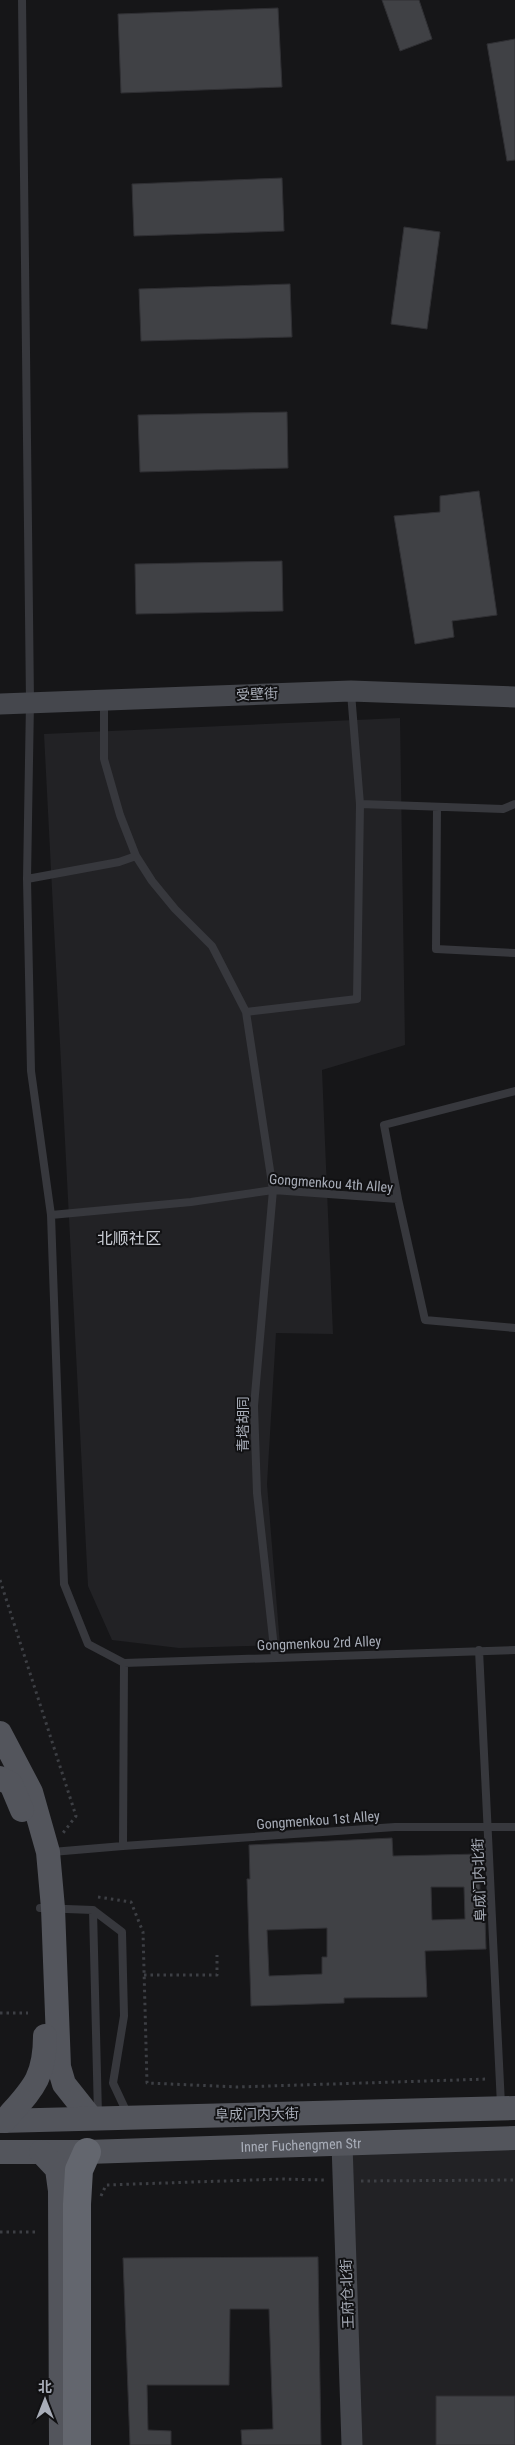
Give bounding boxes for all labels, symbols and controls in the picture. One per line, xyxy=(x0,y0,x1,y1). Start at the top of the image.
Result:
street label: 受壁街 xyxy=(236,685,278,703)
street label: Gongmenkou 4th Alley xyxy=(269,1171,394,1195)
district label: 北顺社区 xyxy=(97,1229,161,1248)
street label: 青塔胡同 xyxy=(235,1396,251,1452)
street label: Gongmenkou 2rd Alley xyxy=(257,1633,382,1653)
street label: Gongmenkou 1st Alley xyxy=(256,1808,380,1832)
street label: 阜成门内北街 xyxy=(470,1838,488,1922)
street label: 阜成门内大街 xyxy=(215,2105,299,2123)
street label: Inner Fuchengmen Str xyxy=(240,2135,361,2155)
street label: 王府仓北街 xyxy=(338,2259,356,2329)
north arrow xyxy=(20,2375,70,2425)
text: 北 xyxy=(38,2379,52,2395)

